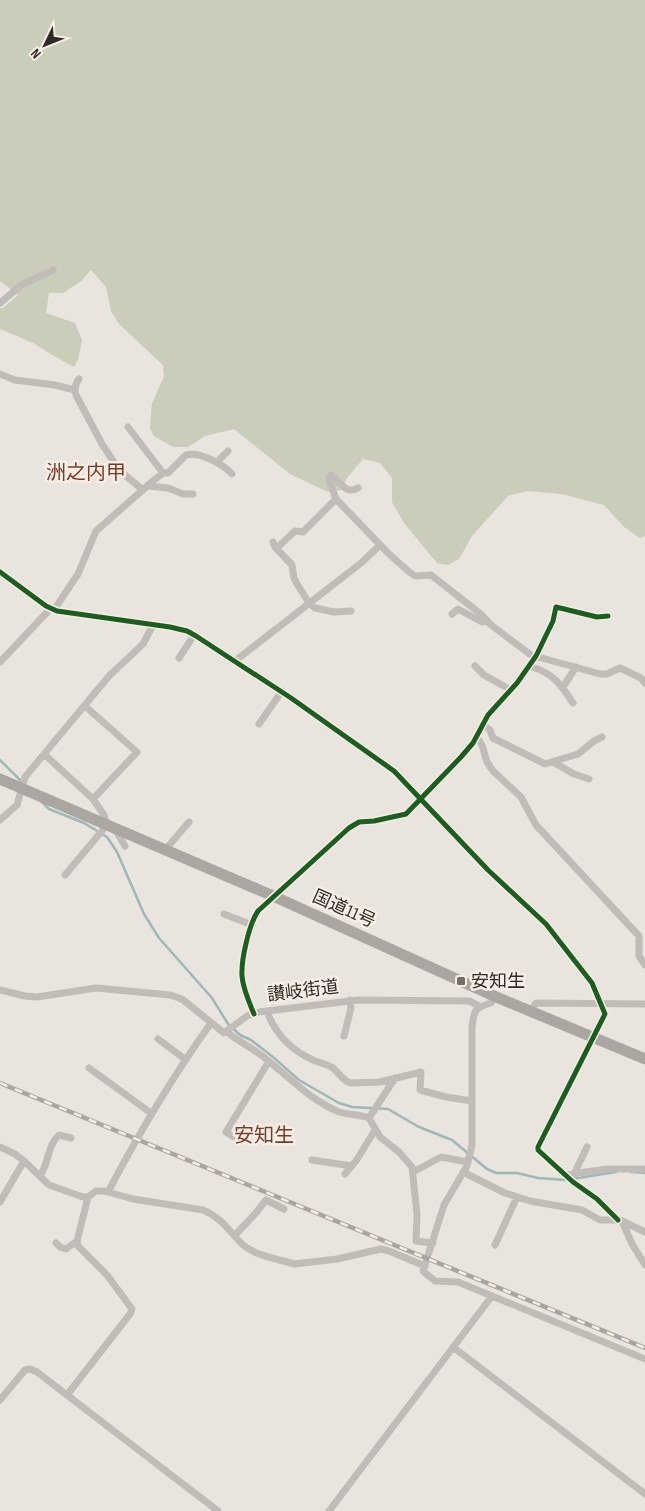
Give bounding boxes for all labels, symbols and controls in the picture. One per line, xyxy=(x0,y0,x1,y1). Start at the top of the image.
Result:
north arrow xyxy=(20,20,70,70)
text: N xyxy=(27,45,45,62)
district label: 洲之内甲 xyxy=(46,461,126,485)
street label: 国道11号 xyxy=(309,886,379,932)
place label: 安知生 xyxy=(471,971,525,992)
marker: 安知生 xyxy=(455,975,467,987)
street label: 讃岐街道 xyxy=(266,976,340,1006)
district label: 安知生 xyxy=(234,1124,294,1148)

